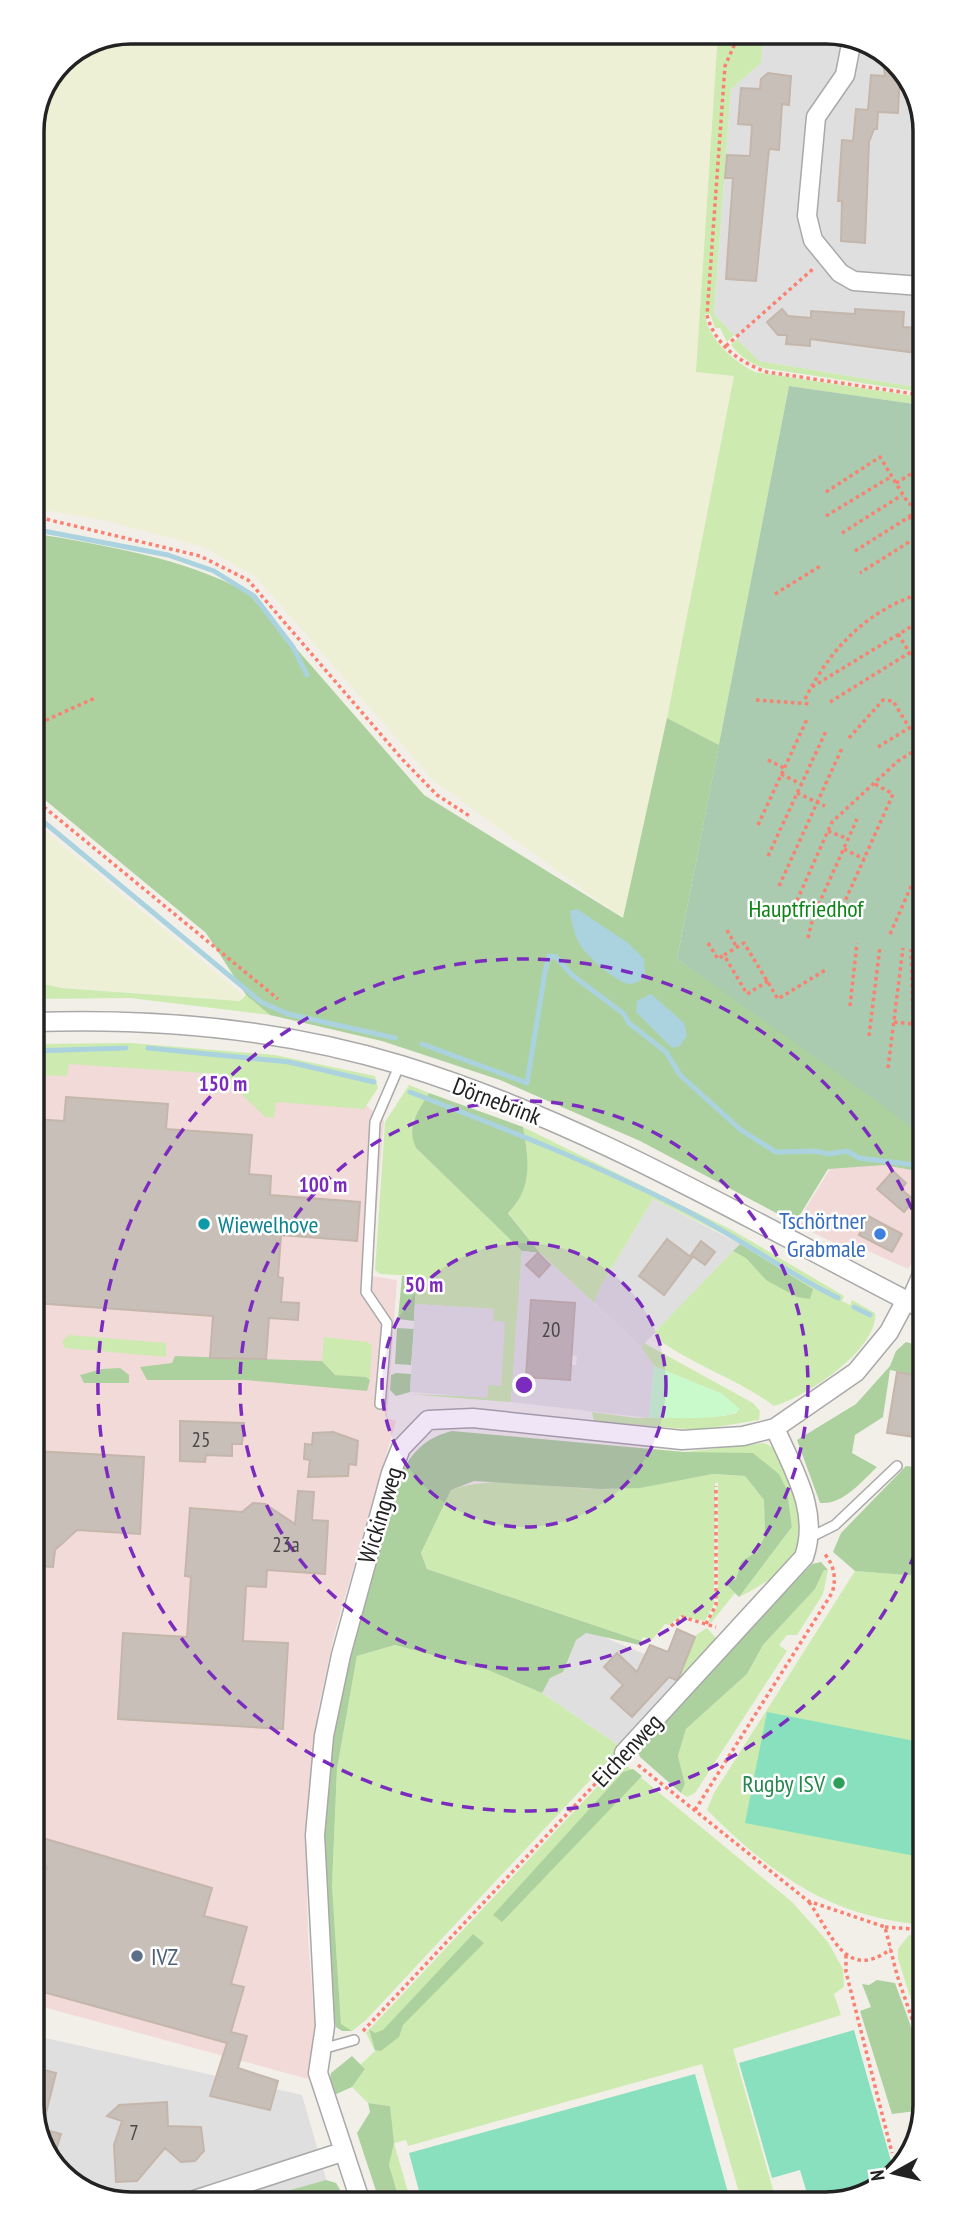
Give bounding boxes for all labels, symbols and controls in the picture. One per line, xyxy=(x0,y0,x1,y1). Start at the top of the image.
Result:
park label: Hauptfriedhof xyxy=(748,893,864,924)
text: 150 m xyxy=(199,1070,247,1097)
street label: Dörnebrink xyxy=(448,1070,546,1132)
text: 100 m xyxy=(299,1171,347,1198)
place label: Tschörtner Grabmale xyxy=(779,1205,866,1264)
place label: Wiewelhove xyxy=(218,1209,318,1240)
marker: Wiewelhove xyxy=(196,1216,212,1232)
marker: Tschörtner Grabmale xyxy=(872,1226,888,1242)
text: 50 m xyxy=(405,1271,443,1298)
house number: 20 xyxy=(542,1316,560,1343)
centre of rings xyxy=(512,1373,536,1397)
house number: 25 xyxy=(192,1426,210,1453)
street label: Wickingweg xyxy=(351,1463,409,1567)
house number: 23a xyxy=(272,1531,300,1558)
street label: Eichenweg xyxy=(585,1707,669,1793)
place label: Rugby ISV xyxy=(742,1768,826,1799)
marker: Rugby ISV xyxy=(831,1775,847,1791)
place label: IVZ xyxy=(151,1941,178,1972)
marker: IVZ xyxy=(129,1948,145,1964)
house number: 7 xyxy=(129,2119,139,2146)
north arrow xyxy=(859,2138,929,2208)
text: N xyxy=(865,2169,890,2182)

